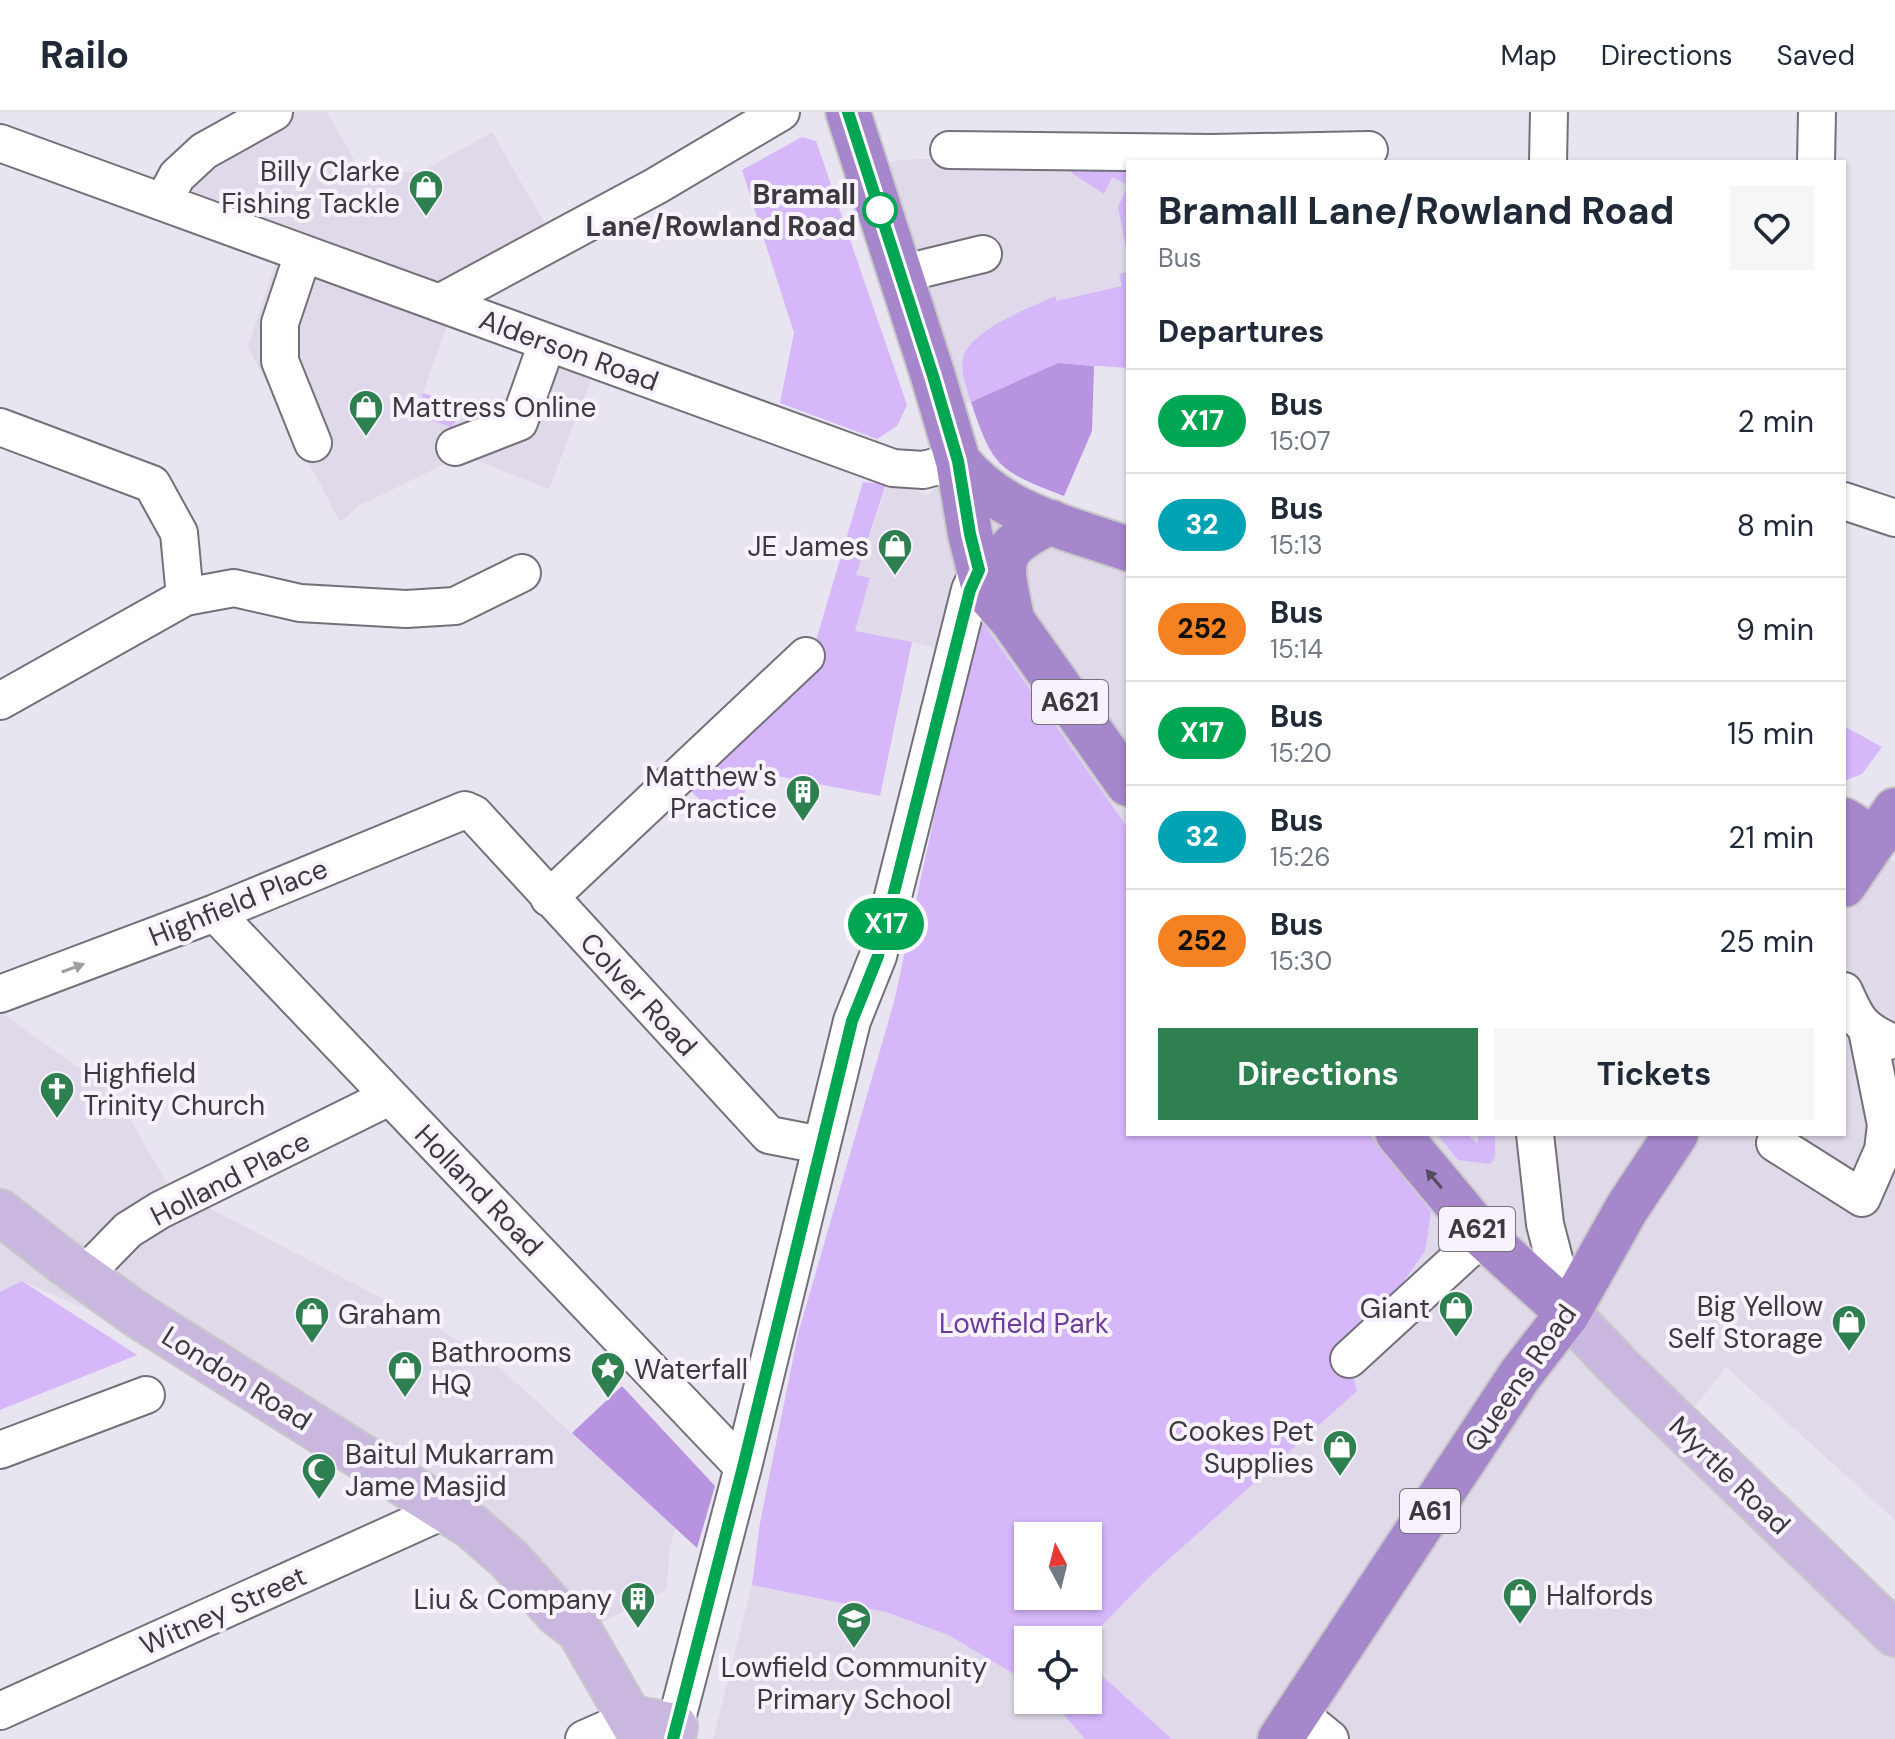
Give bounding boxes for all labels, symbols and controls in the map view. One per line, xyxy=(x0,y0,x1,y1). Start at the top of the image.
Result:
text: Railo xyxy=(40,30,129,80)
text: Map xyxy=(1500,37,1557,74)
text: Directions xyxy=(1601,37,1733,74)
text: Saved xyxy=(1777,37,1855,74)
place label: Billy Clarke Fishing Tackle xyxy=(221,153,400,222)
shop icon: Billy Clarke Fishing Tackle xyxy=(407,168,445,218)
place label: Bramall Lane/Rowland Road xyxy=(585,176,856,245)
text: Bramall Lane/Rowland Road xyxy=(1158,186,1675,236)
button: heart xyxy=(1730,186,1814,270)
marker: Bramall Lane/Rowland Road xyxy=(863,193,897,227)
text: Bus xyxy=(1158,241,1202,275)
street label: Alderson Road xyxy=(474,301,664,400)
text: Departures xyxy=(1158,312,1324,351)
text: Bus xyxy=(1270,385,1324,424)
shop icon: Mattress Online xyxy=(347,388,385,438)
place label: Mattress Online xyxy=(392,389,596,426)
text: X17 xyxy=(1180,402,1224,439)
text: 2 min xyxy=(1738,402,1814,441)
text: 15:07 xyxy=(1270,424,1331,458)
text: Bus xyxy=(1270,489,1324,528)
text: 32 xyxy=(1185,506,1219,543)
text: 8 min xyxy=(1737,506,1814,545)
shop icon: JE James xyxy=(876,527,914,577)
place label: JE James xyxy=(748,528,869,565)
text: 15:13 xyxy=(1270,528,1323,562)
text: Bus xyxy=(1270,593,1324,632)
text: 252 xyxy=(1177,610,1227,647)
text: 9 min xyxy=(1736,610,1814,649)
text: 15:14 xyxy=(1270,632,1323,666)
road number: A621 xyxy=(1032,680,1108,724)
text: Bus xyxy=(1270,697,1324,736)
text: X17 xyxy=(1180,714,1224,751)
text: 15 min xyxy=(1727,714,1814,753)
text: 15:20 xyxy=(1270,736,1332,770)
place label: Matthew's Practice xyxy=(645,758,777,827)
building icon: Matthew's Practice xyxy=(784,773,822,823)
text: Bus xyxy=(1270,801,1324,840)
text: 32 xyxy=(1185,818,1219,855)
text: 21 min xyxy=(1728,818,1814,857)
text: 15:26 xyxy=(1270,840,1331,874)
street label: Highfield Place xyxy=(143,850,333,955)
line badge: X17 xyxy=(840,898,932,950)
text: X17 xyxy=(864,905,908,942)
text: Bus xyxy=(1270,905,1324,944)
text: 252 xyxy=(1177,922,1227,959)
text: 25 min xyxy=(1719,922,1814,961)
street label: Colver Road xyxy=(572,925,705,1064)
text: 15:30 xyxy=(1270,944,1332,978)
one-way arrow xyxy=(62,961,86,973)
button: Directions xyxy=(1158,1028,1478,1120)
button: Tickets xyxy=(1494,1028,1814,1120)
place label: Highfield Trinity Church xyxy=(83,1055,265,1124)
church icon: Highfield Trinity Church xyxy=(38,1070,76,1120)
street label: Holland Road xyxy=(406,1116,551,1264)
street label: Holland Place xyxy=(144,1122,316,1234)
one-way arrow xyxy=(1426,1169,1443,1189)
road number: A621 xyxy=(1439,1207,1515,1251)
place label: Big Yellow Self Storage xyxy=(1668,1288,1823,1357)
shop icon: Giant xyxy=(1437,1289,1475,1339)
place label: Giant xyxy=(1360,1290,1430,1327)
shop icon: Graham xyxy=(293,1295,331,1345)
place label: Graham xyxy=(338,1296,441,1333)
street label: Queens Road xyxy=(1456,1297,1585,1459)
shop icon: Big Yellow Self Storage xyxy=(1830,1303,1868,1353)
park label: Lowfield Park xyxy=(939,1305,1109,1342)
street label: London Road xyxy=(155,1318,319,1439)
place label: Bathrooms HQ xyxy=(431,1334,572,1403)
shop icon: Bathrooms HQ xyxy=(386,1349,424,1399)
place icon: Waterfall xyxy=(589,1350,627,1400)
place label: Waterfall xyxy=(634,1351,748,1388)
street label: Myrtle Road xyxy=(1661,1408,1798,1543)
place label: Cookes Pet Supplies xyxy=(1168,1413,1314,1482)
shop icon: Cookes Pet Supplies xyxy=(1321,1428,1359,1478)
place label: Baitul Mukarram Jame Masjid xyxy=(345,1436,554,1505)
mosque icon: Baitul Mukarram Jame Masjid xyxy=(300,1451,338,1501)
road number: A61 xyxy=(1400,1489,1460,1533)
north arrow xyxy=(1014,1522,1102,1610)
map controls xyxy=(1014,1522,1102,1714)
street label: Witney Street xyxy=(134,1557,312,1664)
shop icon: Halfords xyxy=(1501,1576,1539,1626)
place label: Halfords xyxy=(1546,1577,1654,1614)
building icon: Liu & Company xyxy=(619,1580,657,1630)
place label: Liu & Company xyxy=(413,1581,612,1618)
school or university icon: Lowfield Community Primary School xyxy=(835,1600,873,1650)
button: locate xyxy=(1014,1626,1102,1714)
place label: Lowfield Community Primary School xyxy=(721,1649,987,1718)

